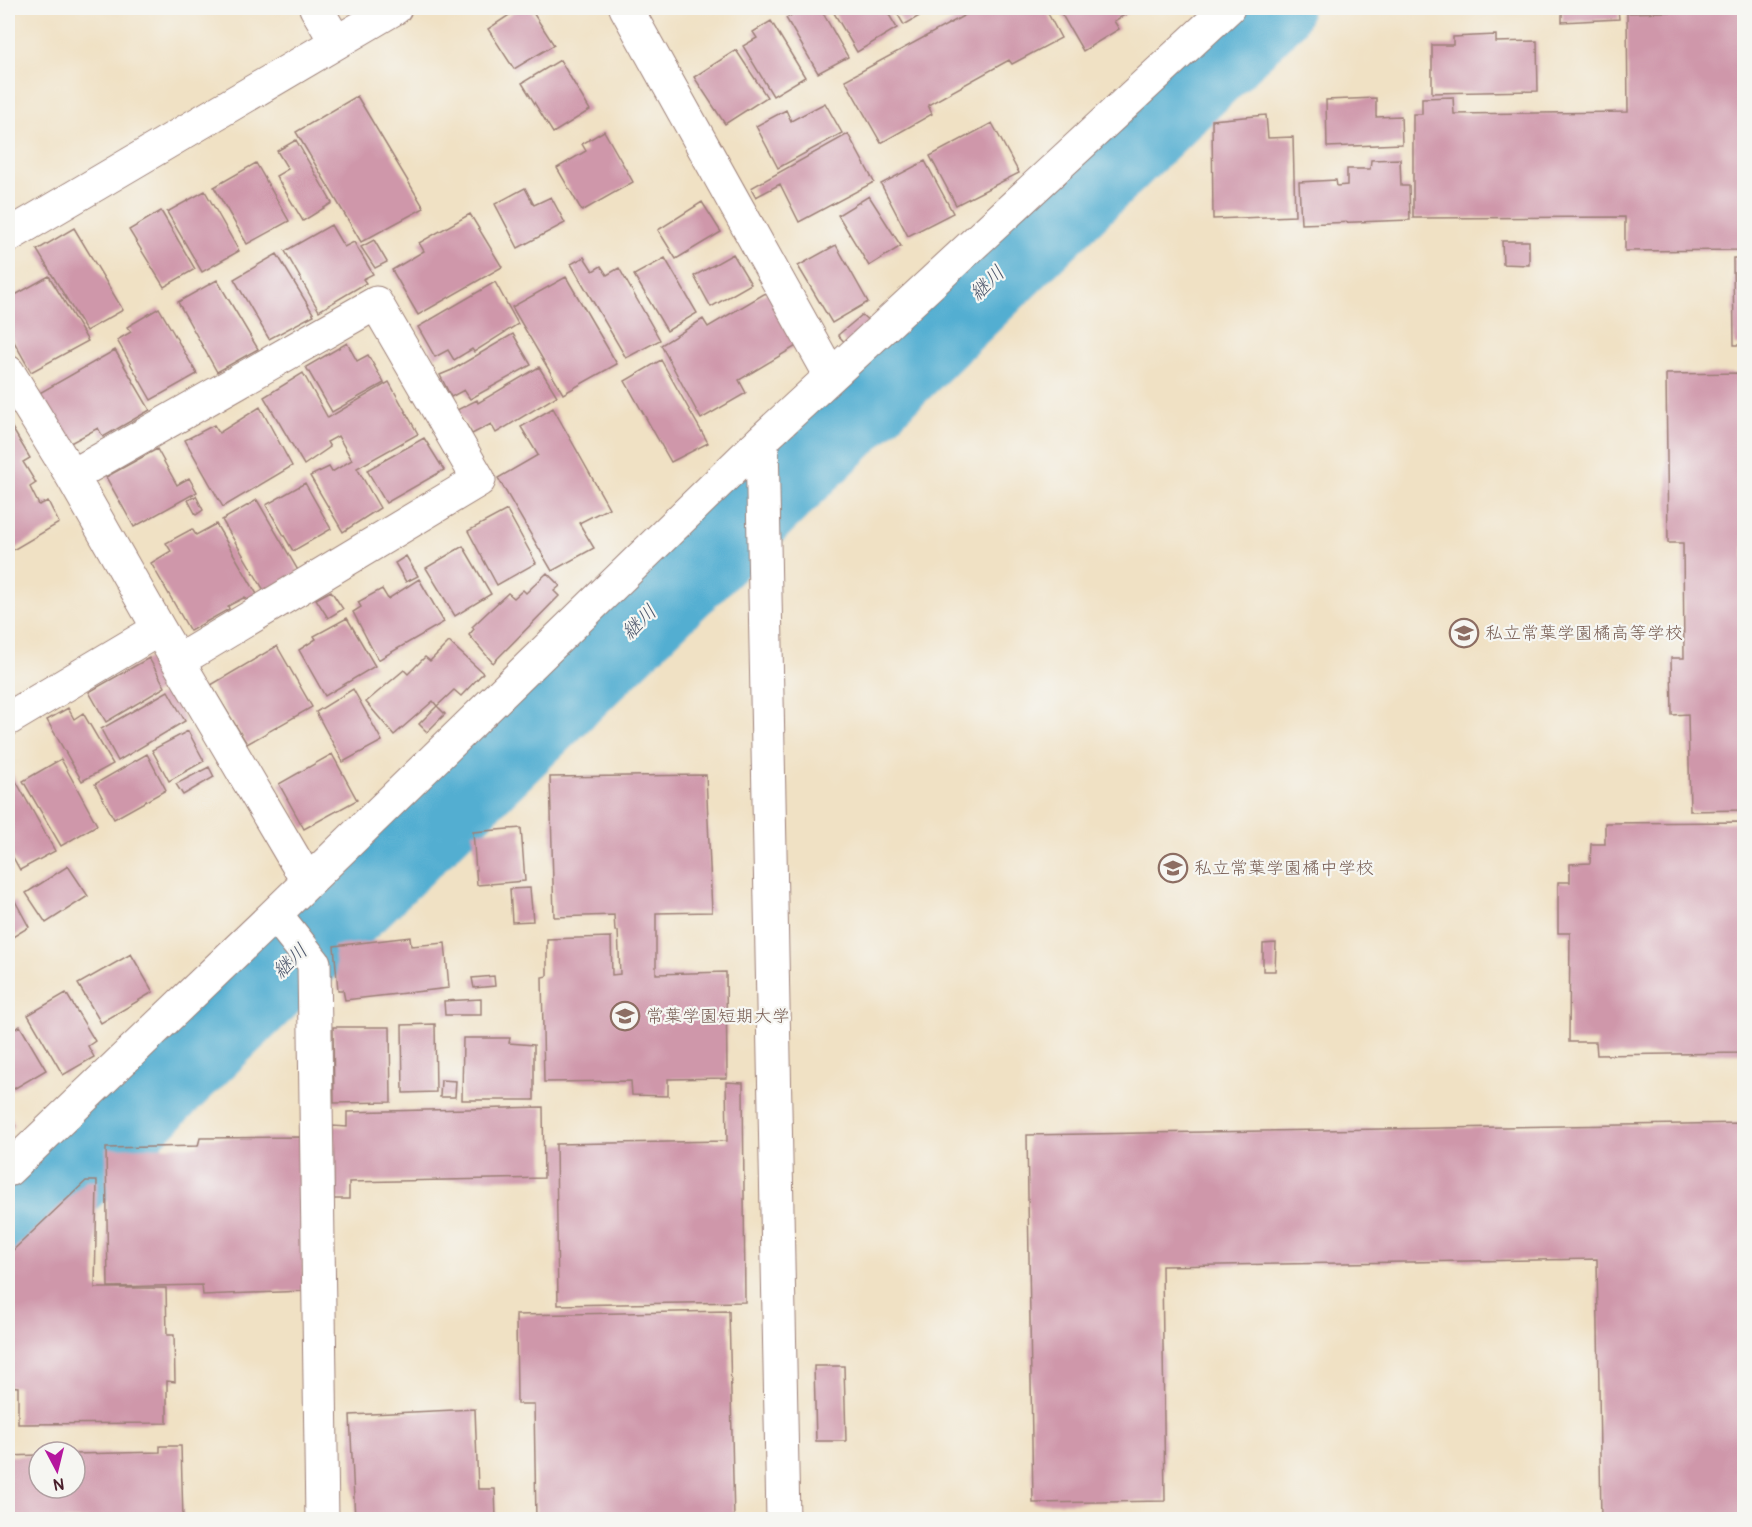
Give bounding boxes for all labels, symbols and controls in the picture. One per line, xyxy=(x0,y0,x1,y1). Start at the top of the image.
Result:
water label: 継川 xyxy=(964,260,1010,306)
water label: 継川 xyxy=(616,599,662,645)
school or university icon: 私立常葉学園橘高等学校 xyxy=(1448,617,1480,649)
place label: 私立常葉学園橘高等学校 xyxy=(1485,622,1683,645)
school or university icon: 私立常葉学園橘中学校 xyxy=(1157,852,1189,884)
place label: 私立常葉学園橘中学校 xyxy=(1194,857,1374,880)
water label: 継川 xyxy=(267,938,313,984)
school or university icon: 常葉学園短期大学 xyxy=(609,1000,641,1032)
place label: 常葉学園短期大学 xyxy=(646,1005,790,1028)
north arrow xyxy=(27,1440,87,1500)
text: N xyxy=(52,1473,65,1495)

